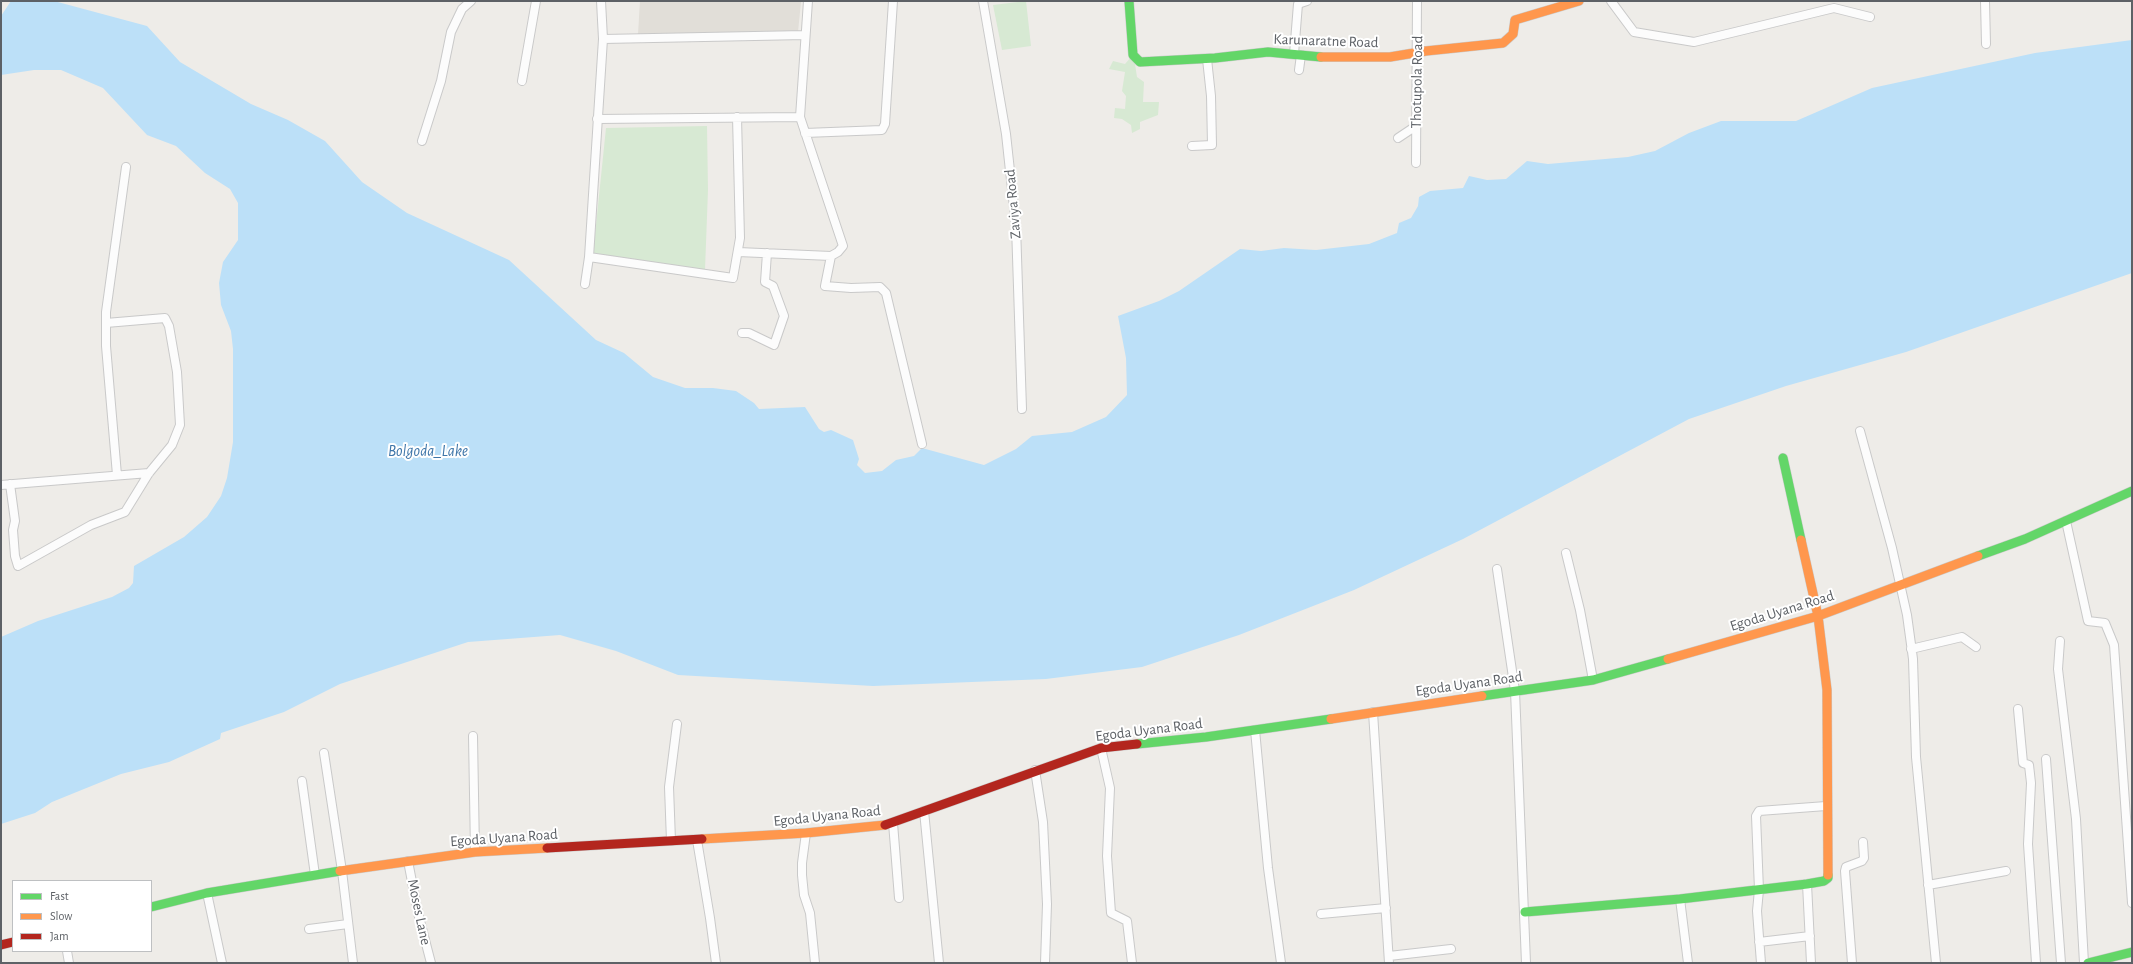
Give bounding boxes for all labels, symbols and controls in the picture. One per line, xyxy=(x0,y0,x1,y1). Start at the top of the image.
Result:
street label: Karunaratne Road xyxy=(1273,30,1379,52)
street label: Thotupola Road xyxy=(1407,35,1427,129)
street label: Zaviya Road xyxy=(1001,168,1025,240)
water label: Bolgoda_Lake xyxy=(388,441,468,461)
street label: Egoda Uyana Road xyxy=(1728,587,1836,635)
street label: Egoda Uyana Road xyxy=(1414,668,1524,700)
street label: Egoda Uyana Road xyxy=(1094,714,1204,746)
street label: Egoda Uyana Road xyxy=(772,801,882,831)
street label: Egoda Uyana Road xyxy=(450,825,558,851)
street label: Moses Lane xyxy=(403,877,435,947)
legend xyxy=(12,880,152,952)
text: Fast xyxy=(50,890,69,902)
text: Slow xyxy=(50,910,72,922)
text: Jam xyxy=(50,930,69,942)

